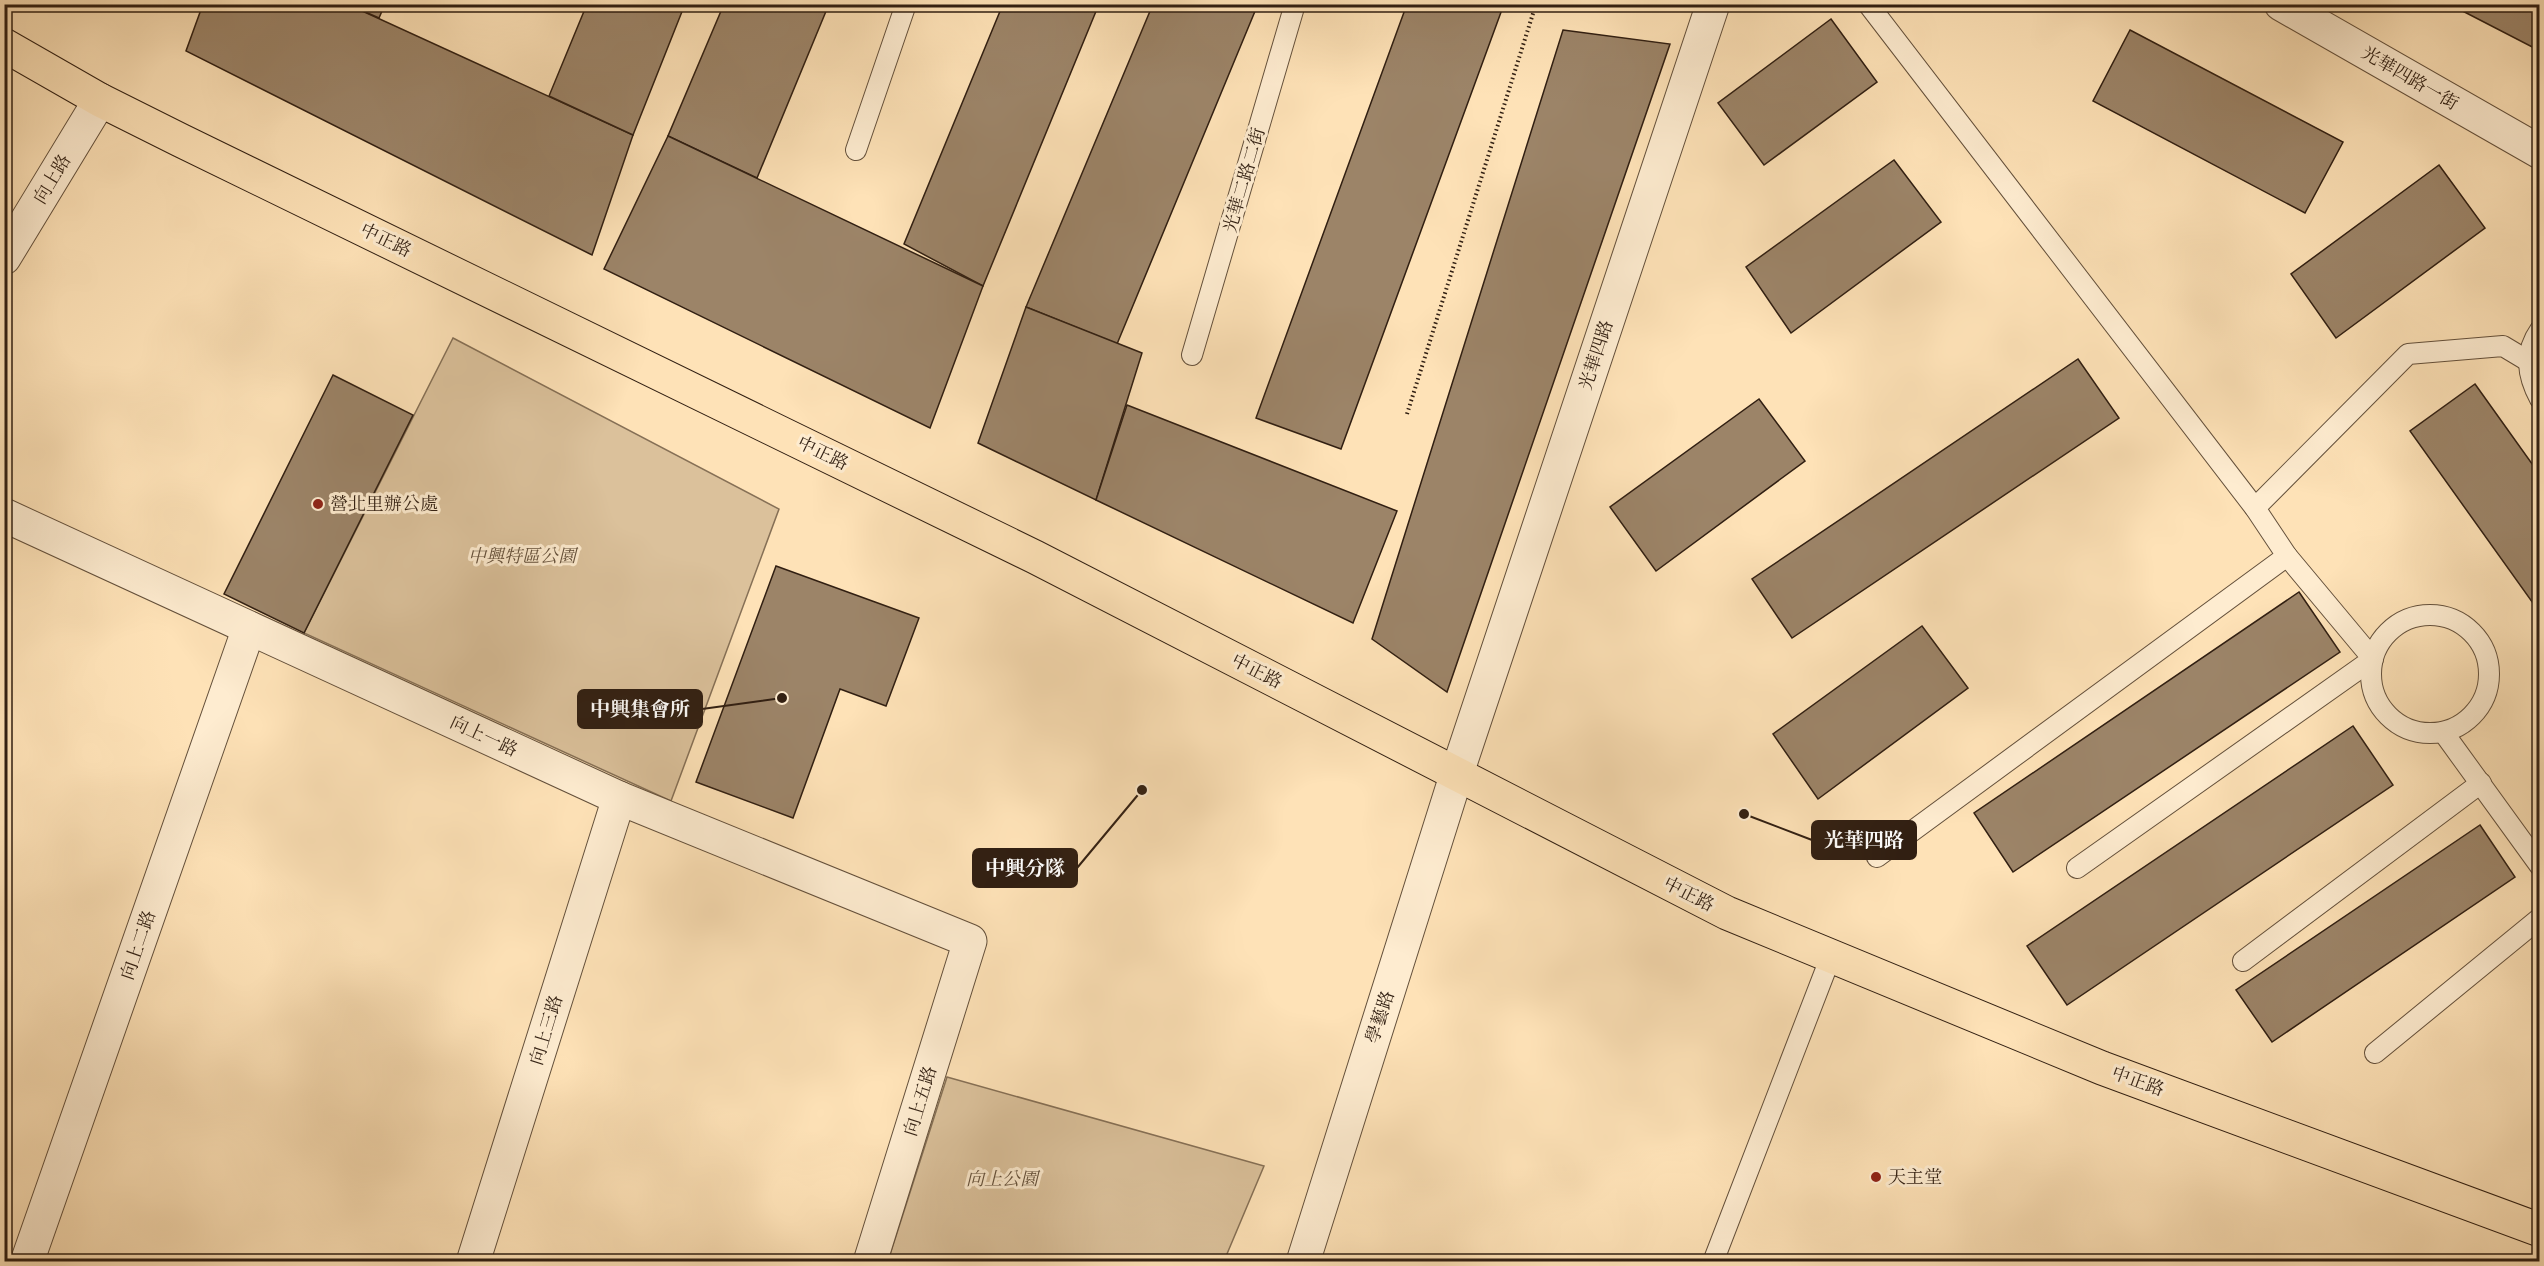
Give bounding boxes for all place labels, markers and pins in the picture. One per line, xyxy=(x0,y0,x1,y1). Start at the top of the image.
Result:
place label: 營北里辦公處 xyxy=(330,492,438,516)
marker: 營北里辦公處 xyxy=(311,497,325,511)
callout: 中興集會所 xyxy=(578,690,702,728)
callout: 光華四路 xyxy=(1812,821,1916,859)
callout: 中興分隊 xyxy=(973,849,1077,887)
place label: 天主堂 xyxy=(1888,1165,1942,1189)
marker: 天主堂 xyxy=(1869,1170,1883,1184)

